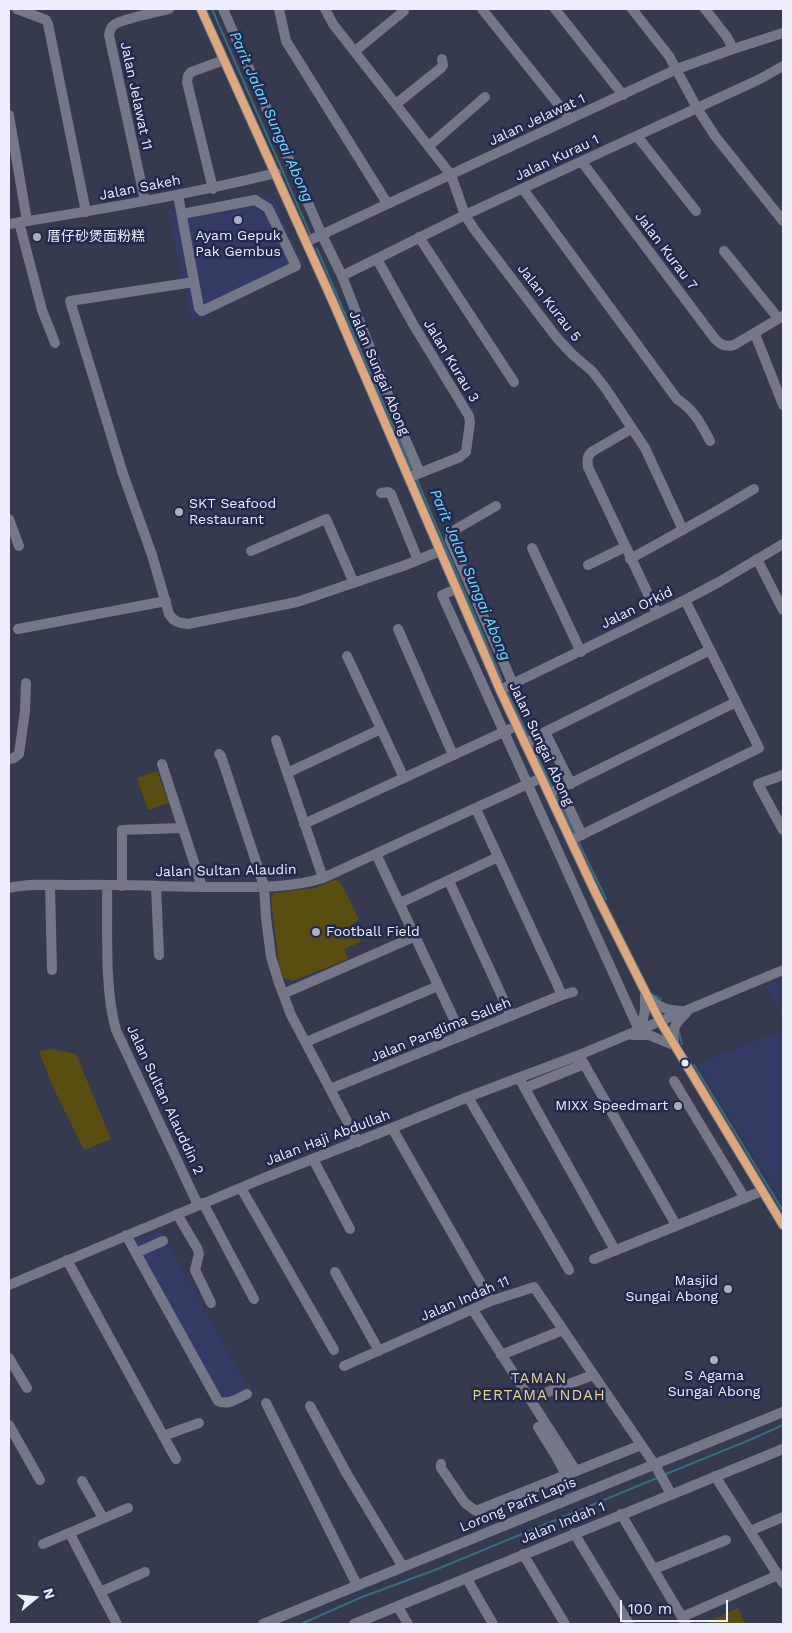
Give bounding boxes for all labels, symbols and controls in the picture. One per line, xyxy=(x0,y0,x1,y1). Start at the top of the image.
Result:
water label: Parit Jalan Sungai Abong xyxy=(225,29,317,205)
street label: Jalan Jelawat 11 xyxy=(116,40,156,152)
street label: Jalan Jelawat 1 xyxy=(486,90,588,150)
street label: Jalan Kurau 1 xyxy=(512,131,602,185)
street label: Jalan Sakeh xyxy=(98,172,182,204)
street label: Jalan Kurau 7 xyxy=(631,209,701,293)
marker: Ayam Gepuk Pak Gembus xyxy=(232,214,244,226)
place label: Ayam Gepuk Pak Gembus xyxy=(195,228,281,260)
place label: 厝仔砂煲面粉糕 xyxy=(47,229,145,245)
marker: 厝仔砂煲面粉糕 xyxy=(31,231,43,243)
street label: Jalan Kurau 5 xyxy=(514,261,584,345)
street label: Jalan Sungai Abong xyxy=(345,308,413,438)
street label: Jalan Kurau 3 xyxy=(420,317,482,405)
water label: Parit Jalan Sungai Abong xyxy=(426,486,514,664)
place label: SKT Seafood Restaurant xyxy=(189,496,276,528)
marker: SKT Seafood Restaurant xyxy=(173,506,185,518)
street label: Jalan Orkid xyxy=(598,583,676,633)
street label: Jalan Sungai Abong xyxy=(505,680,577,808)
street label: Jalan Sultan Alaudin xyxy=(155,861,297,881)
place label: Football Field xyxy=(326,924,420,940)
marker: Football Field xyxy=(310,926,322,938)
street label: Jalan Panglima Salleh xyxy=(368,994,514,1066)
street label: Jalan Sultan Alauddin 2 xyxy=(123,1023,207,1177)
unlabelled marker xyxy=(680,1058,690,1068)
place label: MIXX Speedmart xyxy=(555,1098,668,1114)
marker: MIXX Speedmart xyxy=(672,1100,684,1112)
street label: Jalan Haji Abdullah xyxy=(263,1106,393,1170)
street label: Jalan Indah 11 xyxy=(418,1273,512,1325)
place label: Masjid Sungai Abong xyxy=(625,1273,718,1305)
marker: Masjid Sungai Abong xyxy=(722,1283,734,1295)
marker: S Agama Sungai Abong xyxy=(708,1354,720,1366)
place label: S Agama Sungai Abong xyxy=(668,1368,760,1400)
district label: TAMAN PERTAMA INDAH xyxy=(471,1370,607,1405)
street label: Lorong Parit Lapis xyxy=(457,1474,579,1536)
street label: Jalan Indah 1 xyxy=(518,1498,608,1548)
north arrow xyxy=(10,1573,60,1623)
text: N xyxy=(40,1586,59,1601)
scale bar xyxy=(622,1590,730,1622)
text: 100 m xyxy=(628,1600,672,1618)

